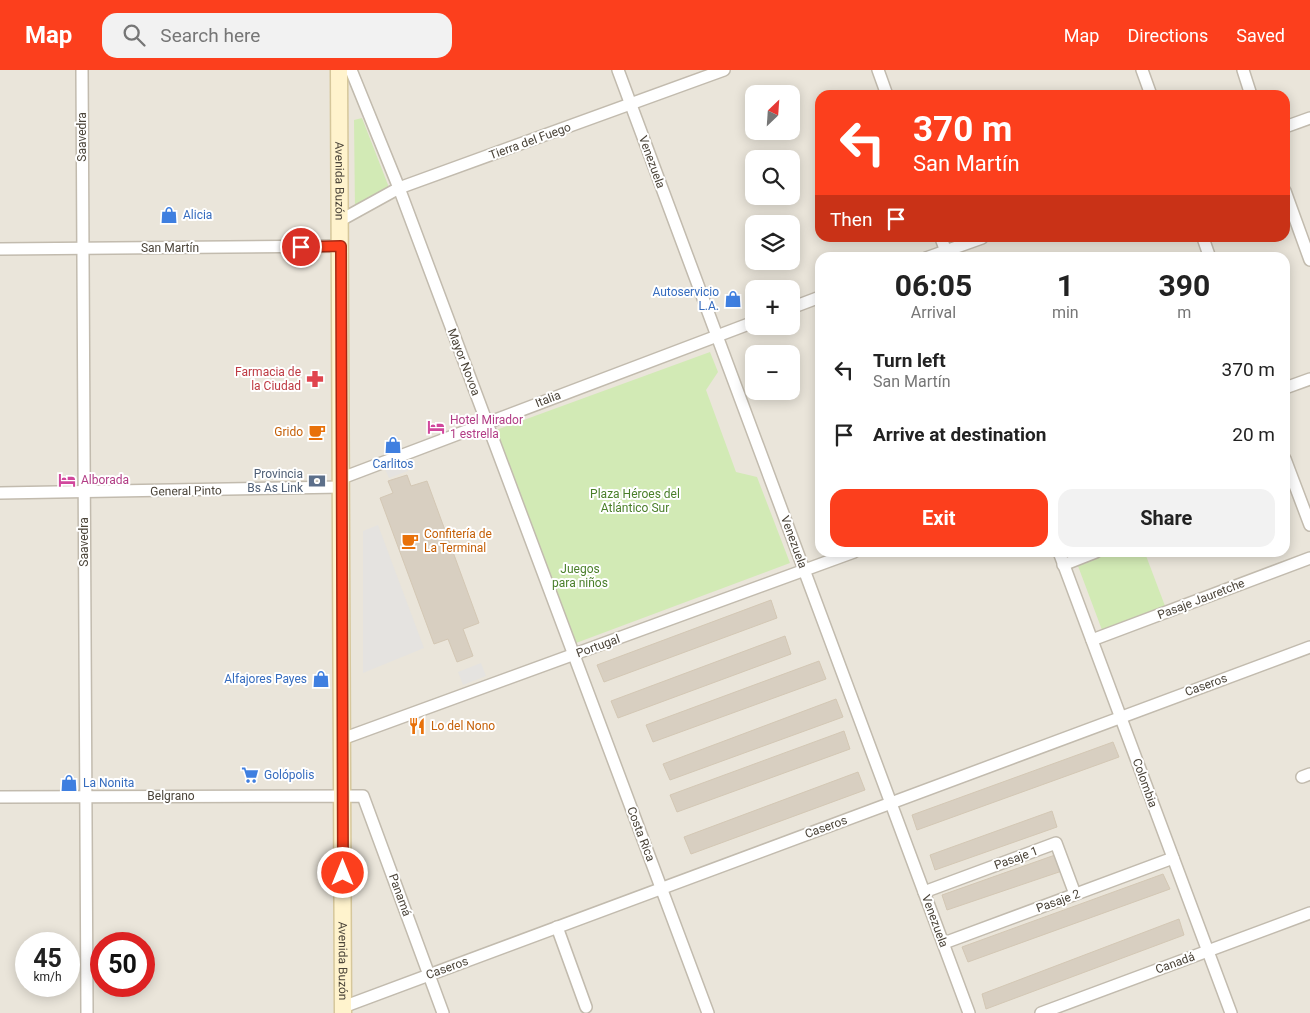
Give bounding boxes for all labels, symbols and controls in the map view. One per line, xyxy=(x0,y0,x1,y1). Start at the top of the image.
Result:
search box xyxy=(102,13,452,58)
text: Map xyxy=(25,21,72,49)
icon: search xyxy=(120,21,148,49)
text: Search here xyxy=(160,24,260,47)
text: Map xyxy=(1064,25,1099,46)
text: Directions xyxy=(1127,25,1208,46)
text: Saved xyxy=(1236,25,1285,46)
north arrow xyxy=(745,85,800,140)
map controls xyxy=(745,85,800,400)
text: 370 m xyxy=(913,109,1012,150)
icon: left xyxy=(830,110,895,175)
street label: Saavedra xyxy=(75,112,89,162)
street label: Tierra del Fuego xyxy=(487,120,573,162)
street label: Venezuela xyxy=(636,134,668,190)
street label: Avenida Buzón xyxy=(332,141,347,221)
button: search xyxy=(745,150,800,205)
text: San Martín xyxy=(913,151,1020,176)
shop icon: Alicia xyxy=(159,205,179,225)
icon: arrive xyxy=(882,205,910,233)
place label: Alicia xyxy=(183,208,212,222)
text: Then xyxy=(830,208,872,231)
button: layers xyxy=(745,215,800,270)
pin xyxy=(280,226,322,268)
icon: arrive xyxy=(287,233,315,261)
street label: San Martín xyxy=(141,241,199,255)
text: 06:05 xyxy=(895,268,972,303)
text: 1 xyxy=(1057,268,1074,303)
text: 390 xyxy=(1159,268,1210,303)
button: + xyxy=(745,280,800,335)
place label: Autoservicio L.A. xyxy=(652,285,719,313)
shop icon: Autoservicio L.A. xyxy=(723,289,743,309)
text: Arrival xyxy=(911,303,956,322)
text: min xyxy=(1052,303,1079,322)
text: m xyxy=(1177,303,1191,322)
street label: Mayor Novoa xyxy=(445,326,483,398)
button: − xyxy=(745,345,800,400)
text: Turn left xyxy=(873,349,946,372)
icon: left xyxy=(830,356,858,384)
text: 370 m xyxy=(1222,358,1275,381)
place label: Farmacia de la Ciudad xyxy=(235,365,301,393)
pharmacy icon: Farmacia de la Ciudad xyxy=(305,369,325,389)
text: San Martín xyxy=(873,372,951,391)
street label: Italia xyxy=(533,388,563,410)
place label: Hotel Mirador 1 estrella xyxy=(450,413,523,441)
hotel icon: Hotel Mirador 1 estrella xyxy=(426,417,446,437)
icon: arrive xyxy=(830,421,858,449)
cafe icon: Grido xyxy=(307,422,327,442)
text: Arrive at destination xyxy=(873,423,1046,446)
text: 20 m xyxy=(1232,423,1275,446)
place label: Grido xyxy=(274,425,303,439)
shop icon: Carlitos xyxy=(383,435,403,455)
place label: Carlitos xyxy=(372,457,414,471)
place label: Provincia Bs As Link xyxy=(247,467,304,495)
hotel icon: Alborada xyxy=(57,470,77,490)
bank icon: Provincia Bs As Link xyxy=(307,471,327,491)
place label: Alborada xyxy=(81,473,129,487)
street label: General Pinto xyxy=(150,483,222,499)
park label: Plaza Héroes del Atlántico Sur xyxy=(590,487,680,515)
button: Exit xyxy=(830,489,1048,547)
button: Share xyxy=(1058,489,1275,547)
street label: Venezuela xyxy=(778,514,810,570)
street label: Saavedra xyxy=(77,517,91,567)
place label: Confitería de La Terminal xyxy=(424,527,492,555)
cafe icon: Confitería de La Terminal xyxy=(400,531,420,551)
park label: Juegos para niños xyxy=(552,562,608,590)
street label: Pasaje Jauretche xyxy=(1155,576,1247,622)
street label: Portugal xyxy=(574,632,622,660)
shop icon: Alfajores Payes xyxy=(311,669,331,689)
street label: Caseros xyxy=(1183,671,1229,699)
place label: Alfajores Payes xyxy=(224,672,307,686)
restaurant icon: Lo del Nono xyxy=(407,716,427,736)
place label: Lo del Nono xyxy=(431,719,495,733)
street label: Colombia xyxy=(1130,757,1160,809)
supermarket icon: Golópolis xyxy=(240,765,260,785)
place label: Golópolis xyxy=(264,768,314,782)
shop icon: La Nonita xyxy=(59,773,79,793)
place label: La Nonita xyxy=(83,776,134,790)
street label: Belgrano xyxy=(147,789,195,803)
street label: Costa Rica xyxy=(624,805,658,863)
street label: Caseros xyxy=(803,813,849,841)
street label: Pasaje 1 xyxy=(992,844,1040,872)
position arrow xyxy=(316,846,368,898)
street label: Panamá xyxy=(386,872,414,918)
street label: Pasaje 2 xyxy=(1034,887,1082,915)
street label: Venezuela xyxy=(919,893,951,949)
street label: Avenida Buzón xyxy=(336,921,350,1001)
speed limit sign: 50 xyxy=(90,932,155,997)
text: 45 xyxy=(33,944,62,973)
street label: Canadá xyxy=(1153,949,1197,977)
street label: Caseros xyxy=(424,954,470,982)
text: km/h xyxy=(33,970,62,984)

